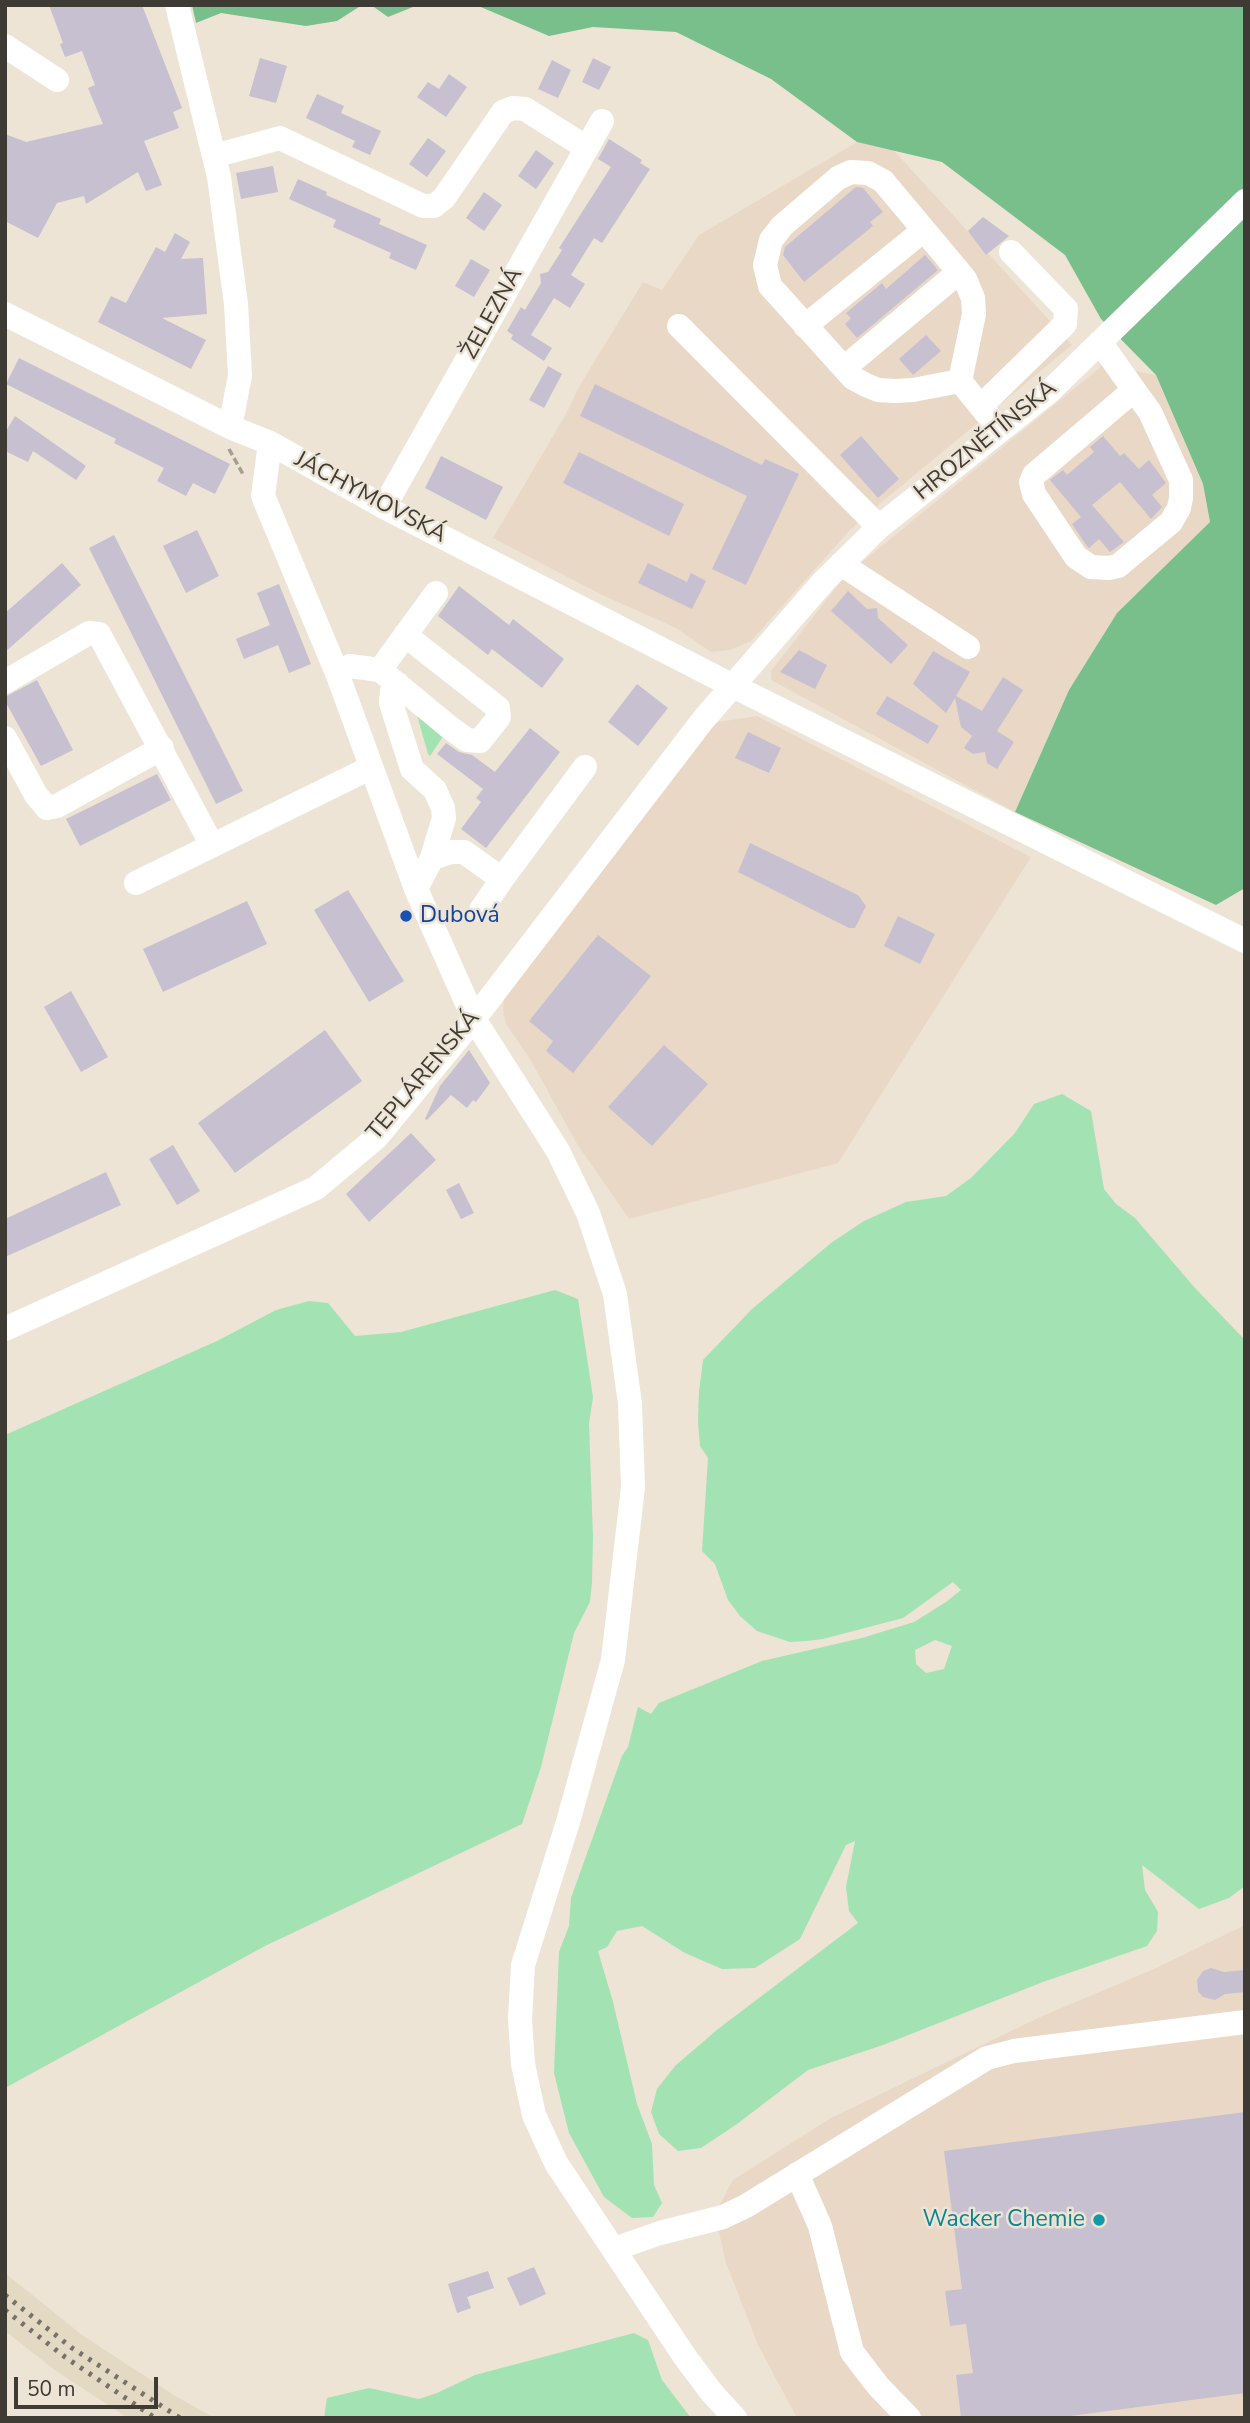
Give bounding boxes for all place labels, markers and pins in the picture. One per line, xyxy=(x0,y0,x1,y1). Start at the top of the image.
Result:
place label: Dubová xyxy=(420,902,500,930)
marker: Dubová xyxy=(398,908,414,924)
place label: Wacker Chemie xyxy=(923,2206,1085,2234)
marker: Wacker Chemie xyxy=(1091,2212,1107,2228)

